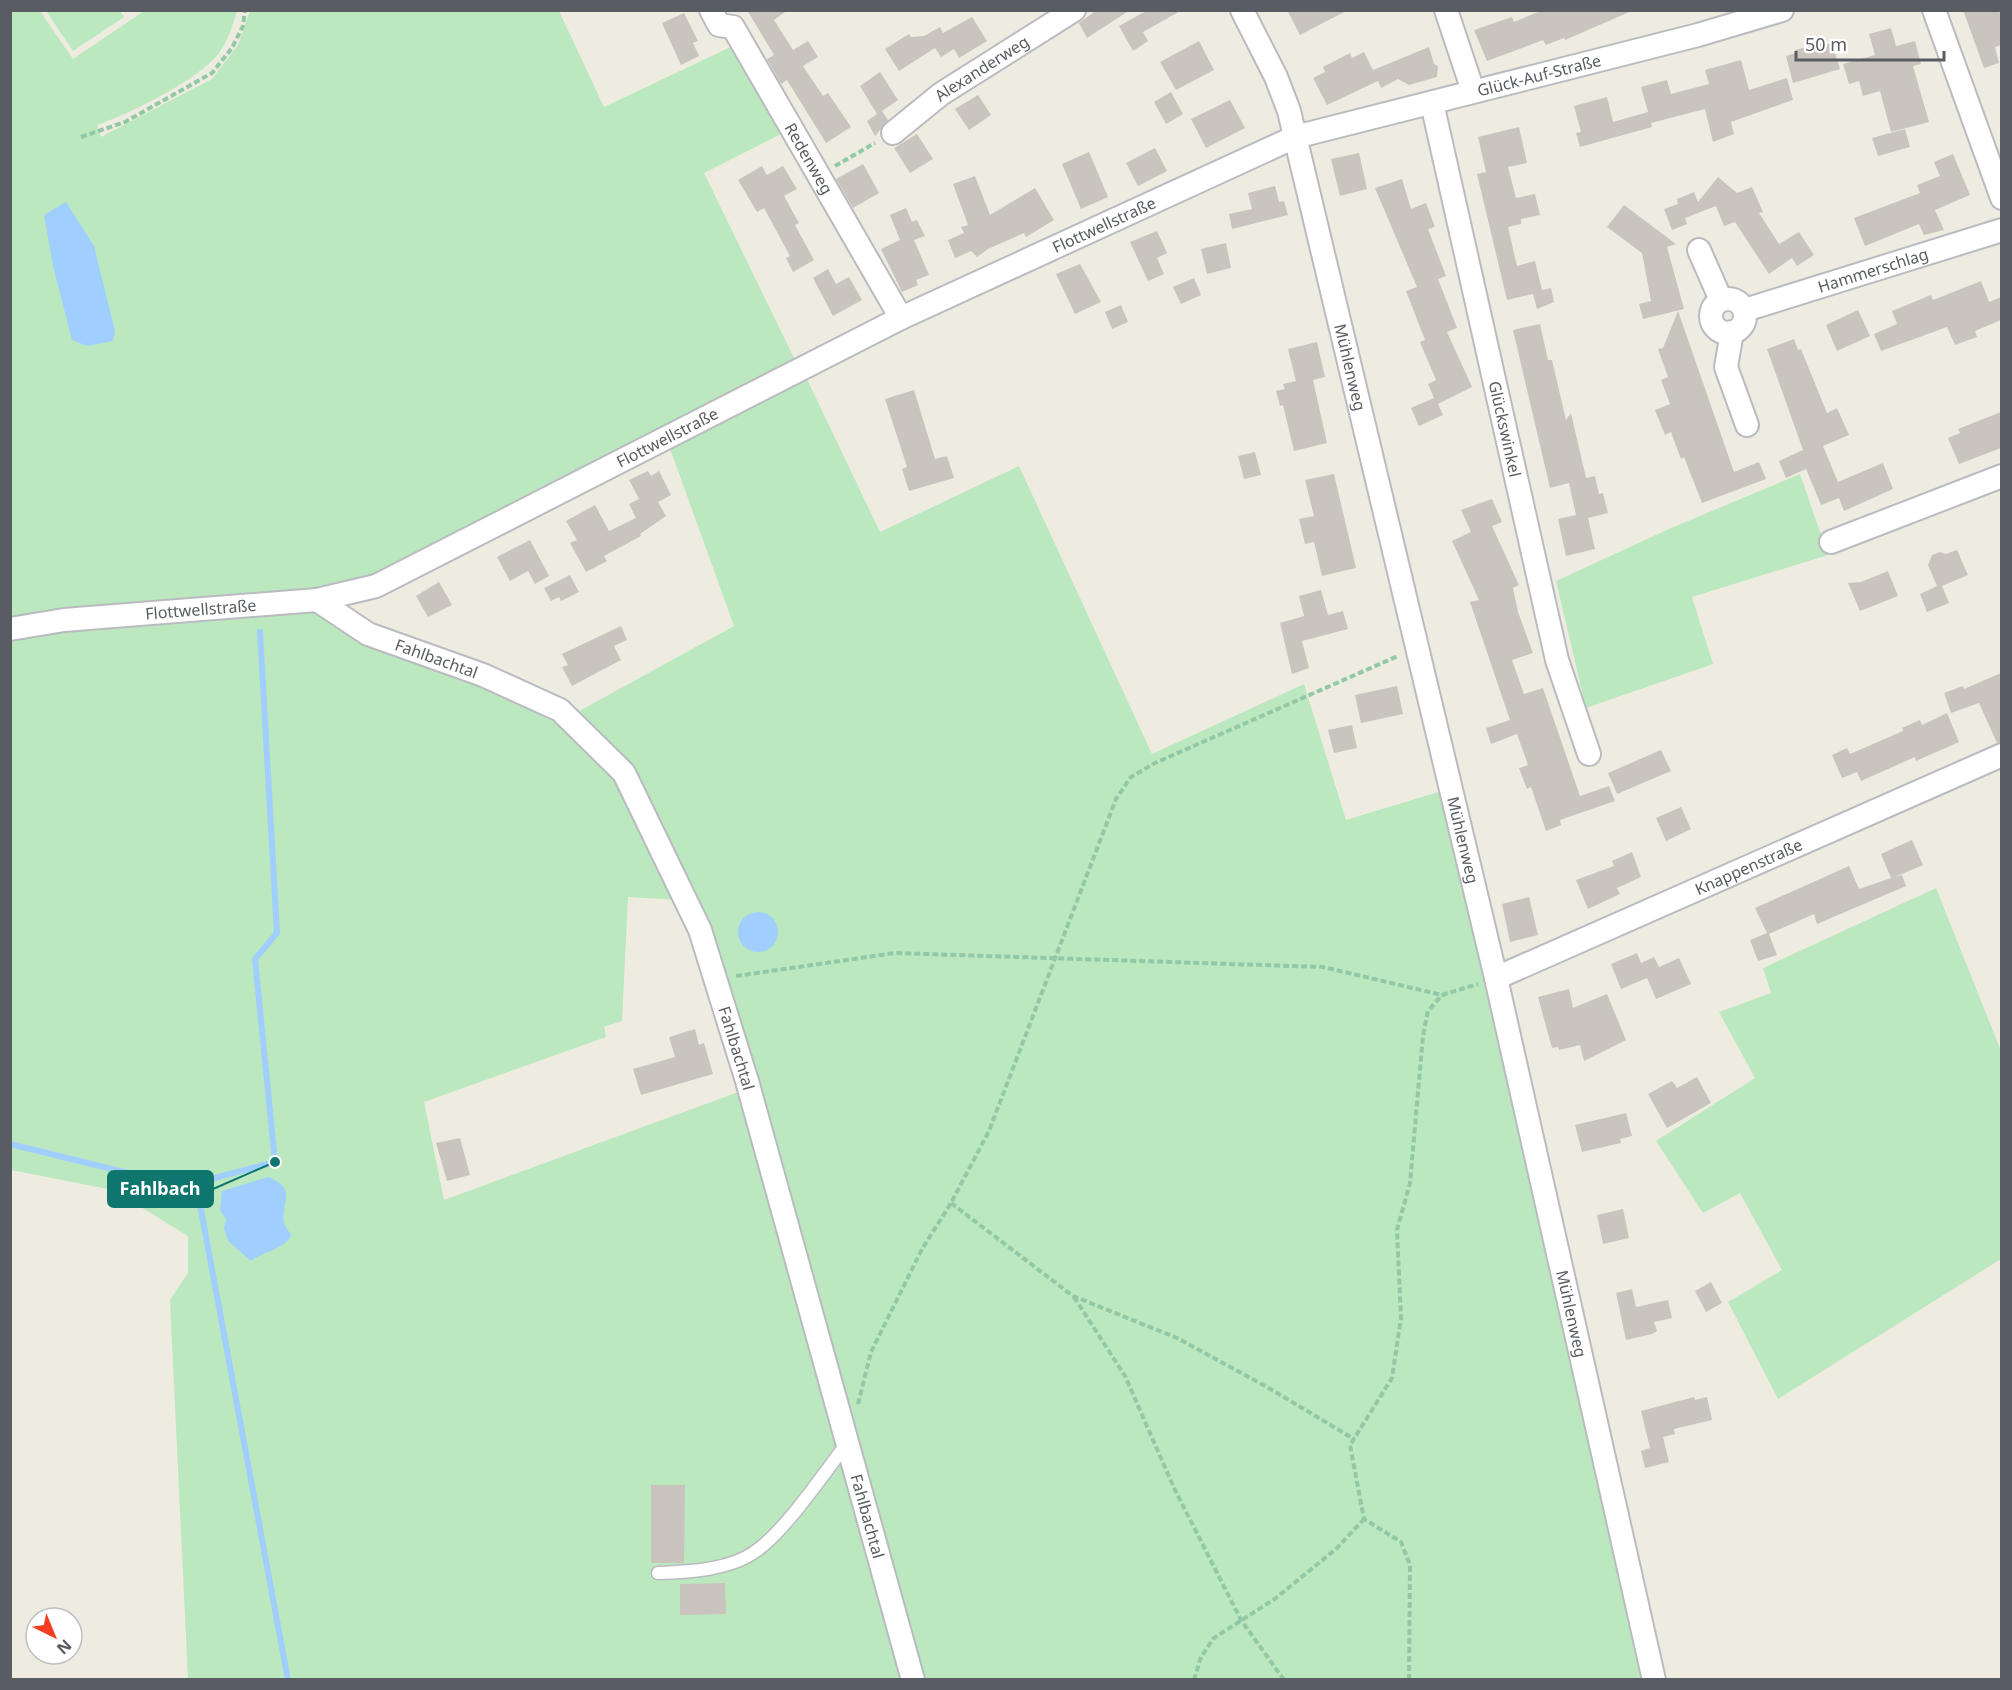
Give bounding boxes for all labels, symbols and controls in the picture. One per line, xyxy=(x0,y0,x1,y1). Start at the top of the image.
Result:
scale bar xyxy=(1796,24,1944,62)
street label: Alexanderweg xyxy=(930,30,1033,106)
text: 50 m xyxy=(1805,32,1847,56)
street label: Glück-Auf-Straße xyxy=(1475,49,1603,101)
street label: Redenweg xyxy=(780,119,838,198)
street label: Flottwellstraße xyxy=(1049,191,1159,258)
street label: Hammerschlag xyxy=(1815,243,1931,298)
street label: Mühlenweg xyxy=(1329,322,1371,413)
street label: Glückswinkel xyxy=(1484,379,1527,479)
street label: Flottwellstraße xyxy=(612,402,722,473)
street label: Flottwellstraße xyxy=(144,594,257,625)
street label: Fahlbachtal xyxy=(392,634,481,683)
street label: Mühlenweg xyxy=(1442,794,1484,886)
street label: Knappenstraße xyxy=(1691,833,1806,900)
street label: Fahlbachtal xyxy=(713,1004,760,1093)
callout: Fahlbach xyxy=(108,1171,213,1207)
text: Fahlbach xyxy=(120,1176,200,1200)
street label: Mühlenweg xyxy=(1551,1268,1592,1359)
street label: Fahlbachtal xyxy=(845,1472,890,1561)
north arrow xyxy=(24,1606,84,1666)
text: N xyxy=(52,1634,76,1659)

